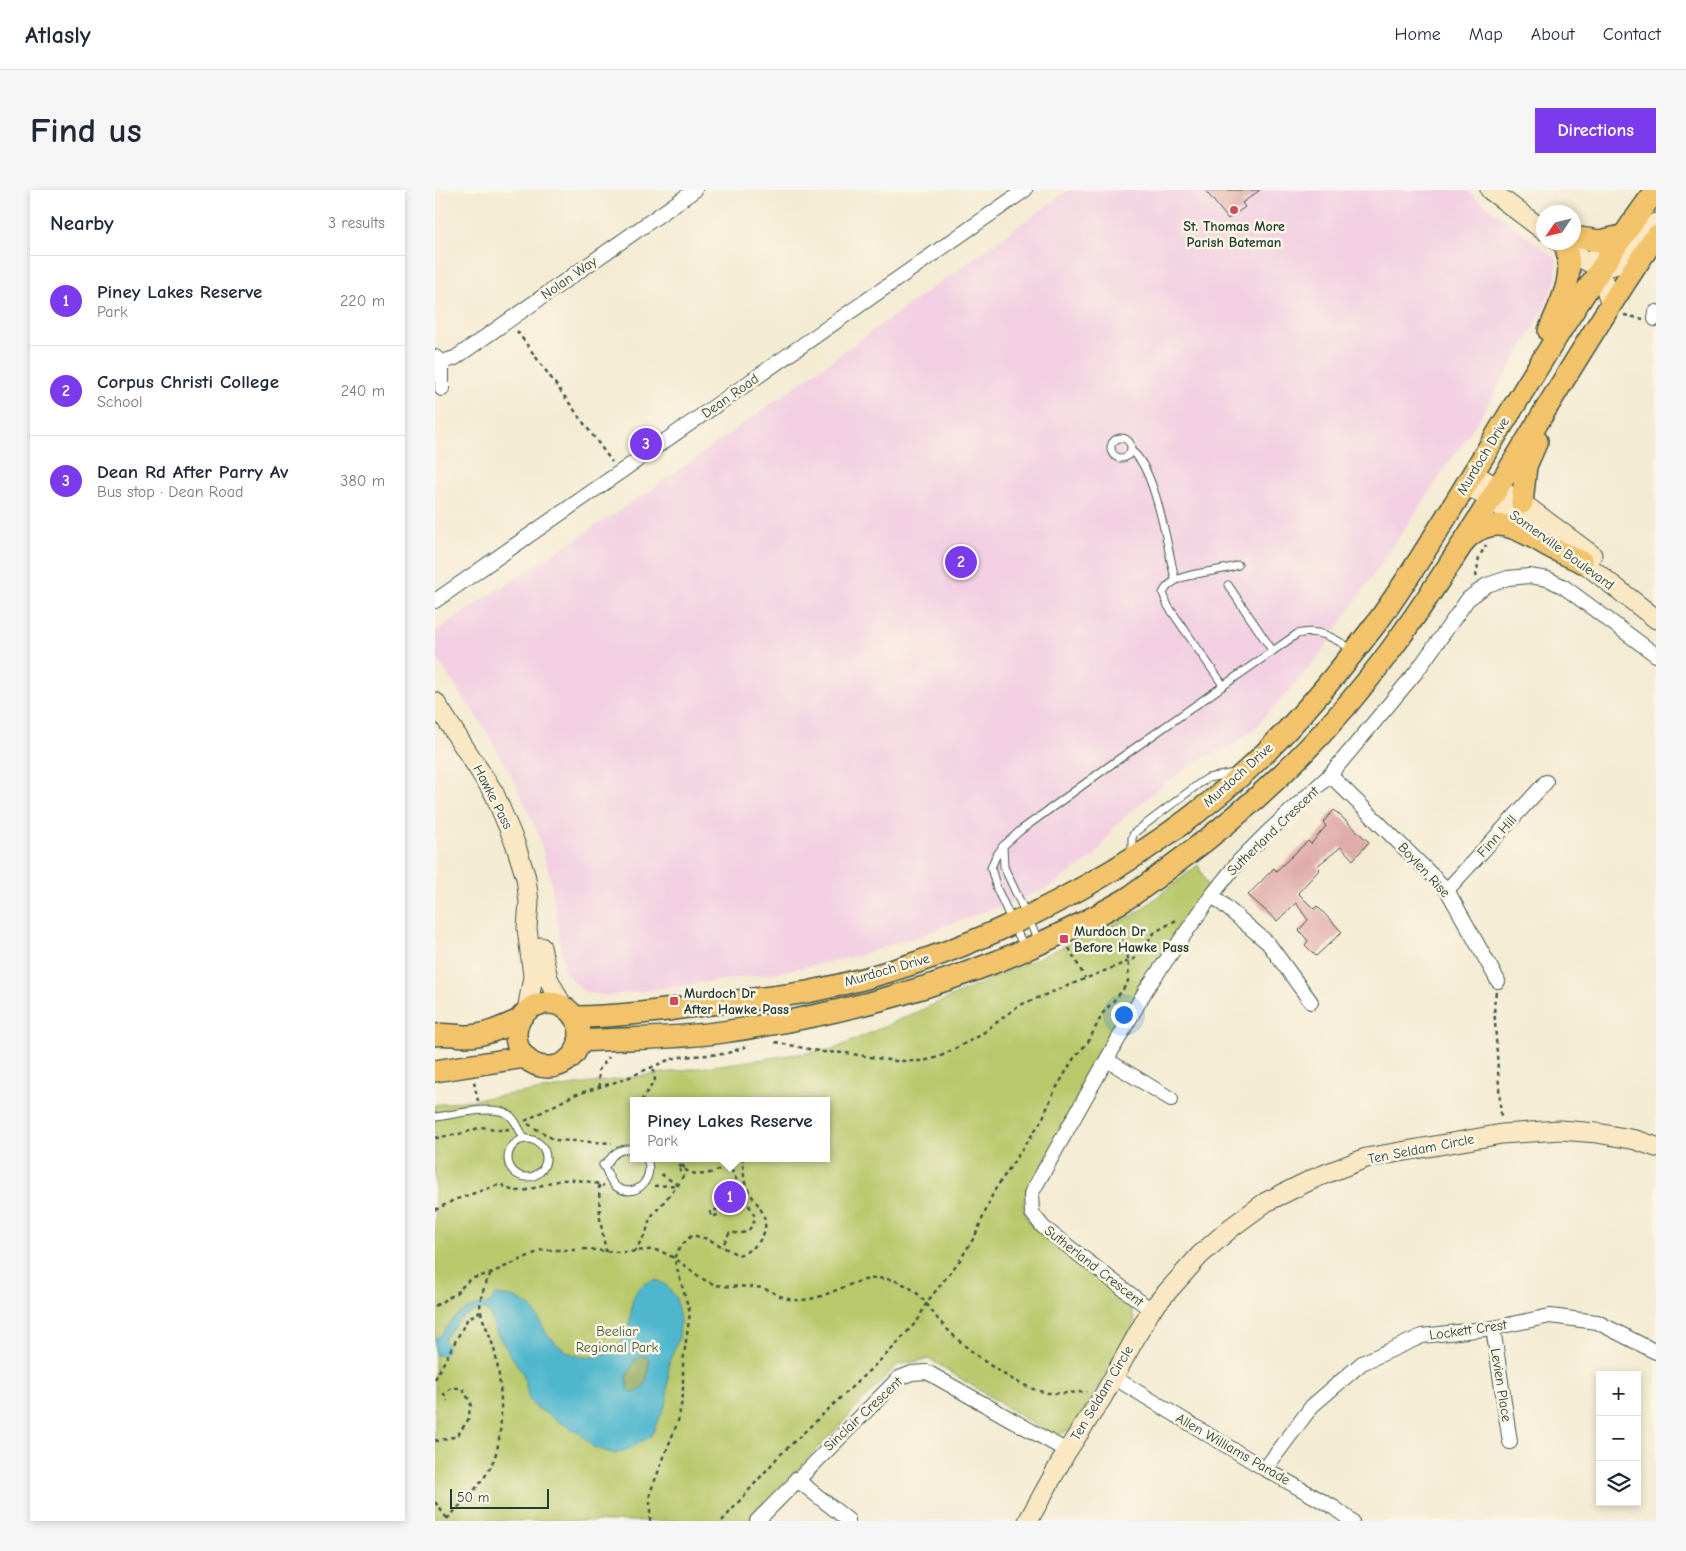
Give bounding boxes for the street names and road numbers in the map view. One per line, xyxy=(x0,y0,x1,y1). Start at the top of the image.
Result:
street label: Nolan Way xyxy=(538,252,601,303)
street label: Dean Road xyxy=(698,370,762,422)
street label: Murdoch Drive xyxy=(1453,414,1513,498)
street label: Somerville Boulevard xyxy=(1507,506,1617,594)
street label: Murdoch Drive xyxy=(1200,739,1276,811)
street label: Hawke Pass xyxy=(470,762,517,832)
street label: Sutherland Crescent xyxy=(1223,782,1323,879)
street label: Finn Hill xyxy=(1474,811,1520,861)
street label: Boylen Rise xyxy=(1394,839,1454,901)
street label: Murdoch Drive xyxy=(842,950,932,990)
street label: Ten Seldam Circle xyxy=(1366,1130,1476,1168)
street label: Sutherland Crescent xyxy=(1041,1222,1148,1311)
street label: Lockett Crest xyxy=(1428,1316,1509,1344)
street label: Ten Seldam Circle xyxy=(1067,1342,1137,1444)
street label: Levien Place xyxy=(1487,1347,1515,1423)
street label: Sinclair Crescent xyxy=(820,1373,907,1455)
street label: Allen Williams Parade xyxy=(1173,1409,1293,1489)

